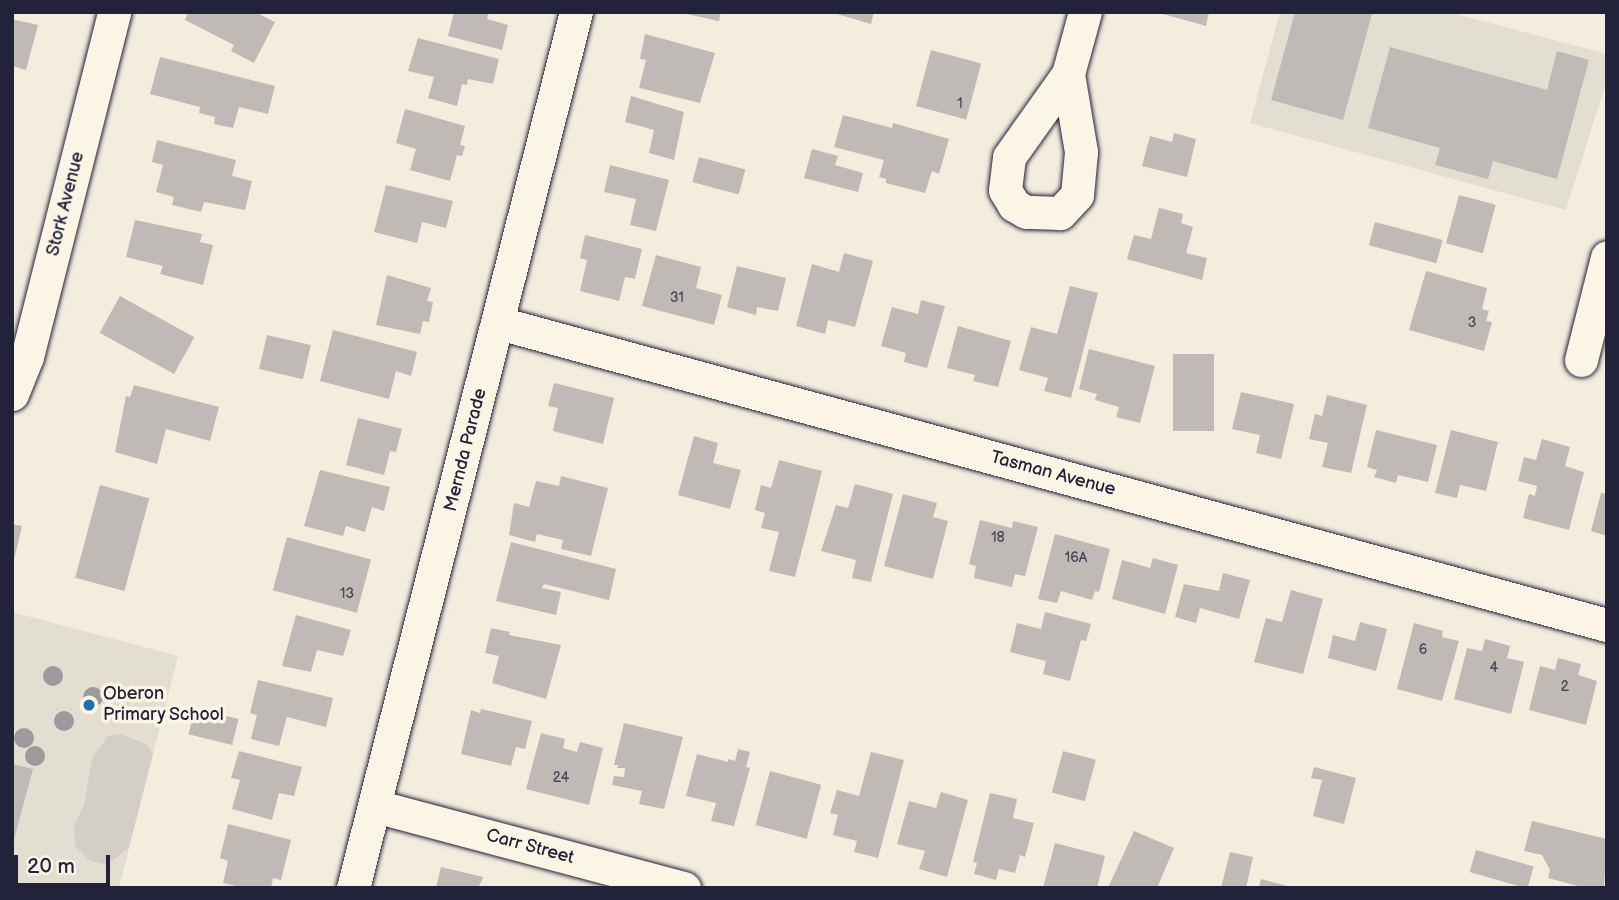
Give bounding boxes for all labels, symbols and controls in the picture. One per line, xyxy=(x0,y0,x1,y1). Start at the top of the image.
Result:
house number: 1 xyxy=(957,96,963,112)
street label: Stork Avenue xyxy=(43,150,89,258)
house number: 31 xyxy=(670,290,684,306)
house number: 3 xyxy=(1468,315,1476,331)
street label: Mernda Parade xyxy=(440,386,492,514)
street label: Tasman Avenue xyxy=(988,447,1118,501)
house number: 18 xyxy=(991,530,1005,546)
house number: 16A xyxy=(1065,550,1087,566)
house number: 13 xyxy=(340,586,354,602)
house number: 6 xyxy=(1419,642,1427,658)
house number: 4 xyxy=(1490,660,1498,676)
house number: 2 xyxy=(1561,679,1569,695)
place label: Oberon Primary School xyxy=(103,684,225,726)
marker: Oberon Primary School xyxy=(81,697,97,713)
house number: 24 xyxy=(553,770,569,786)
street label: Carr Street xyxy=(484,825,576,869)
scale bar xyxy=(18,841,114,885)
text: 20 m xyxy=(27,854,75,879)

